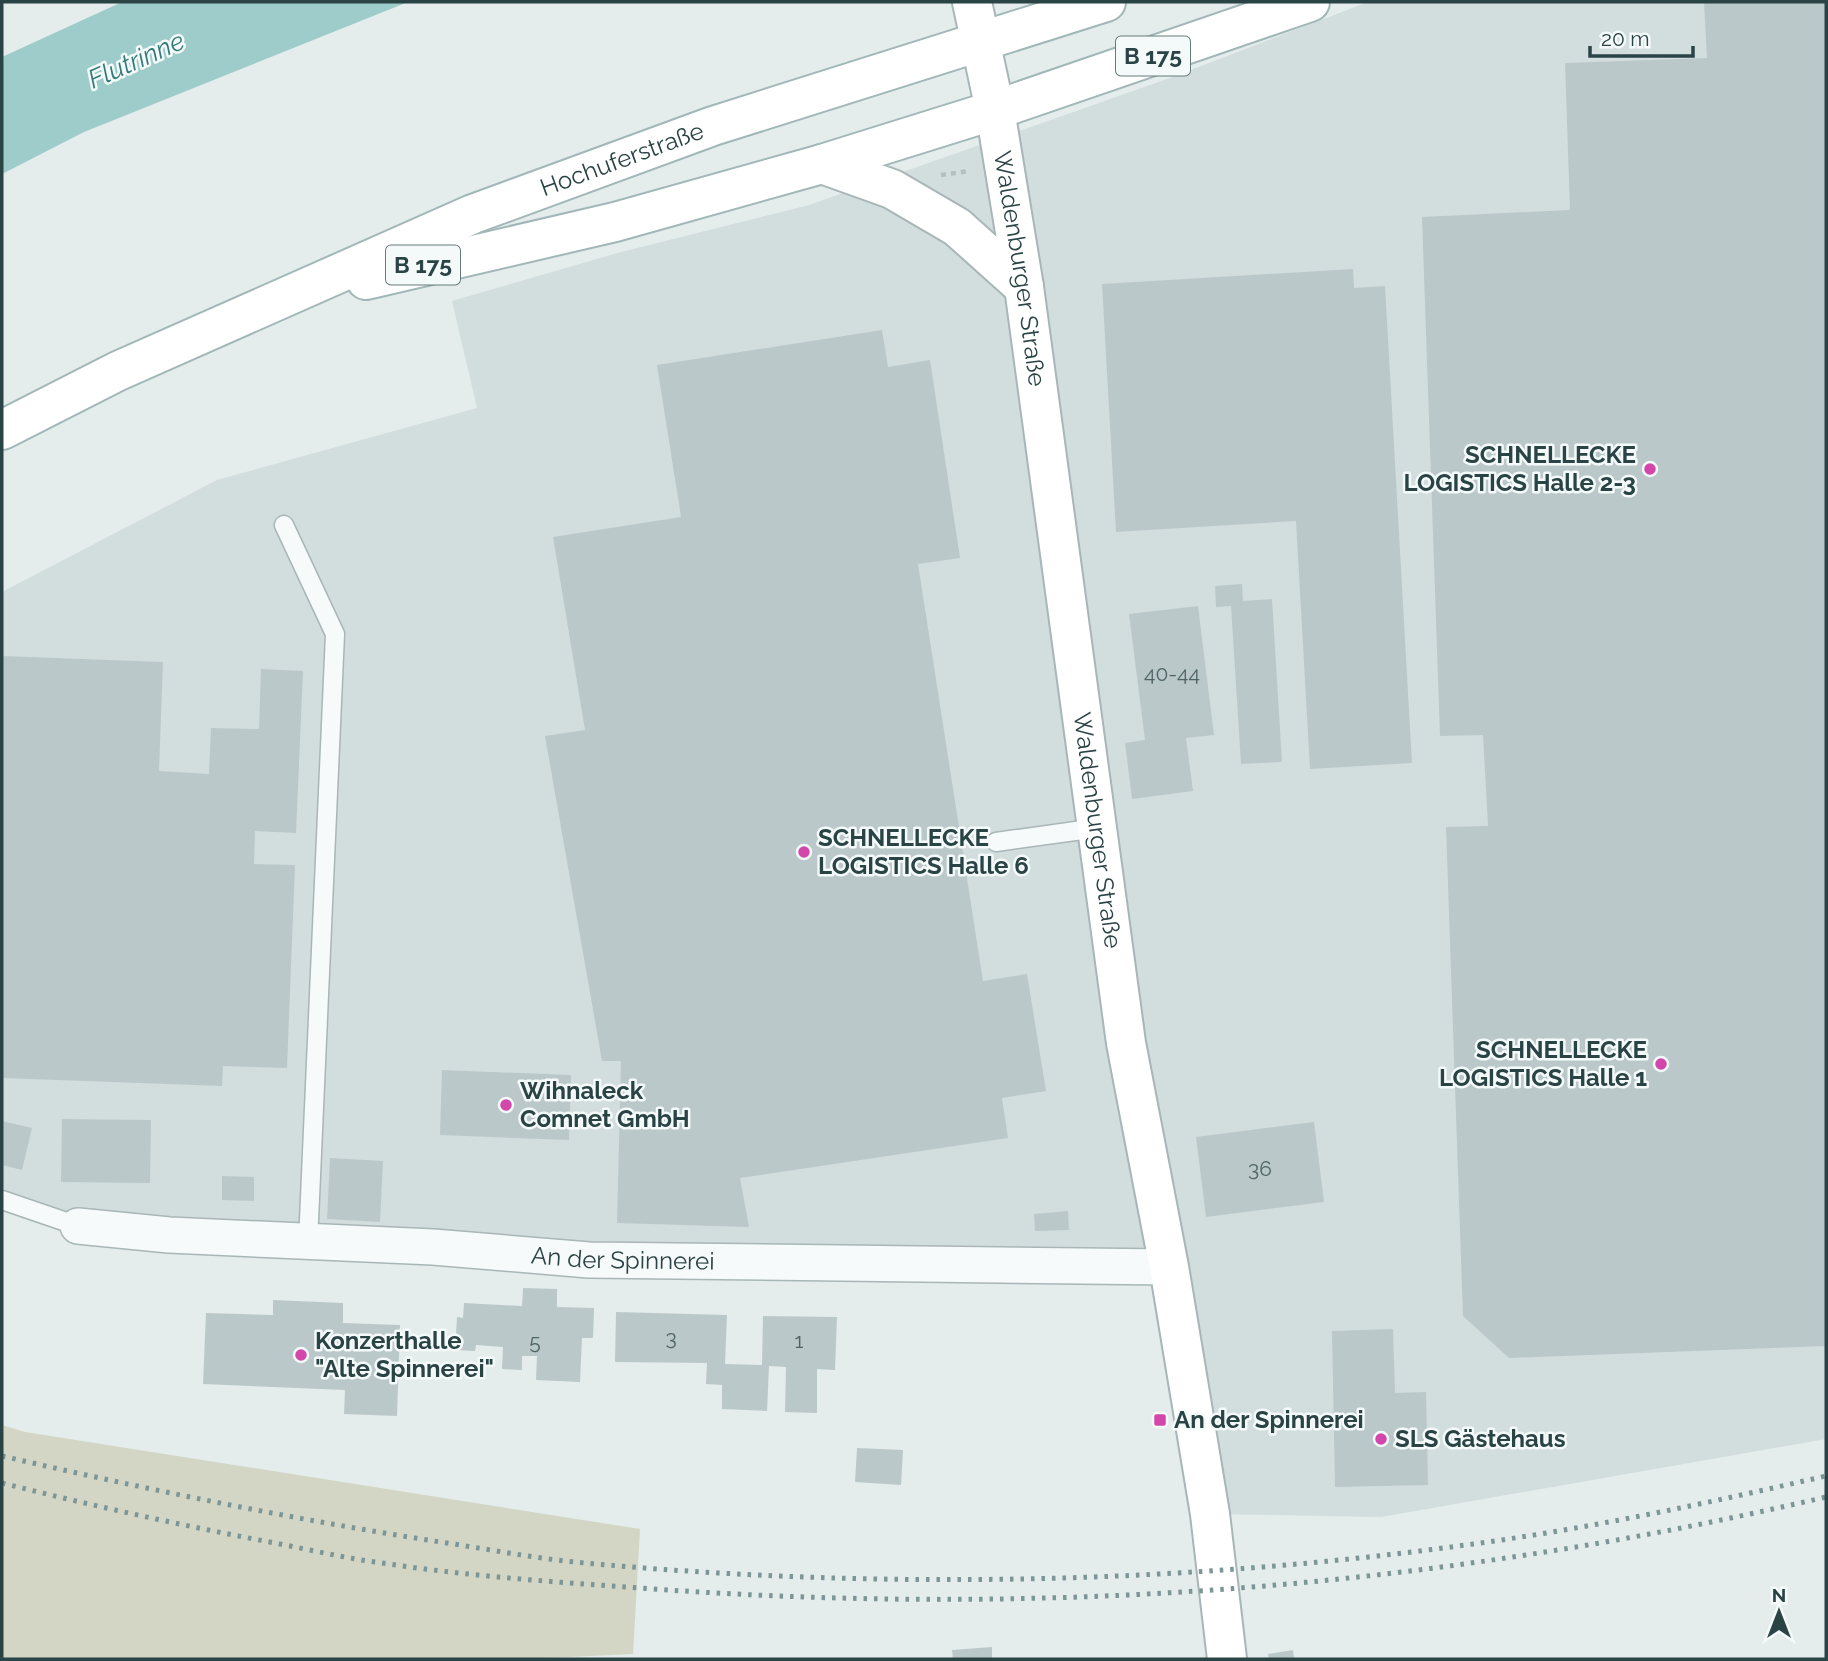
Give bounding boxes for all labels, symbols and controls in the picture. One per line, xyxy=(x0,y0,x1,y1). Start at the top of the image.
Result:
scale bar xyxy=(1590,14,1693,58)
water label: Flutrinne xyxy=(83,25,189,94)
text: 20 m xyxy=(1601,26,1649,51)
road number: B 175 xyxy=(1116,36,1190,76)
street label: Hochuferstraße xyxy=(536,116,707,202)
street label: Waldenburger Straße xyxy=(988,149,1052,388)
road number: B 175 xyxy=(386,246,460,284)
place label: SCHNELLECKE LOGISTICS Halle 2-3 xyxy=(1403,440,1636,497)
marker: SCHNELLECKE LOGISTICS Halle 2-3 xyxy=(1642,461,1658,477)
house number: 40-44 xyxy=(1144,661,1200,686)
street label: Waldenburger Straße xyxy=(1068,710,1128,950)
place label: SCHNELLECKE LOGISTICS Halle 6 xyxy=(818,823,1029,880)
marker: SCHNELLECKE LOGISTICS Halle 6 xyxy=(796,844,812,860)
place label: SCHNELLECKE LOGISTICS Halle 1 xyxy=(1439,1035,1647,1092)
marker: SCHNELLECKE LOGISTICS Halle 1 xyxy=(1653,1056,1669,1072)
place label: Wihnaleck Comnet GmbH xyxy=(520,1076,690,1133)
marker: Wihnaleck Comnet GmbH xyxy=(498,1097,514,1113)
house number: 36 xyxy=(1248,1156,1272,1181)
street label: An der Spinnerei xyxy=(530,1240,715,1276)
house number: 3 xyxy=(665,1325,677,1350)
place label: Konzerthalle "Alte Spinnerei" xyxy=(315,1326,494,1383)
house number: 1 xyxy=(795,1328,804,1353)
house number: 5 xyxy=(529,1329,541,1354)
marker: Konzerthalle "Alte Spinnerei" xyxy=(293,1347,309,1363)
place label: An der Spinnerei xyxy=(1174,1405,1364,1434)
marker: An der Spinnerei xyxy=(1152,1412,1168,1428)
place label: SLS Gästehaus xyxy=(1395,1424,1566,1453)
marker: SLS Gästehaus xyxy=(1373,1431,1389,1447)
north arrow xyxy=(1744,1577,1814,1647)
text: N xyxy=(1772,1584,1786,1606)

